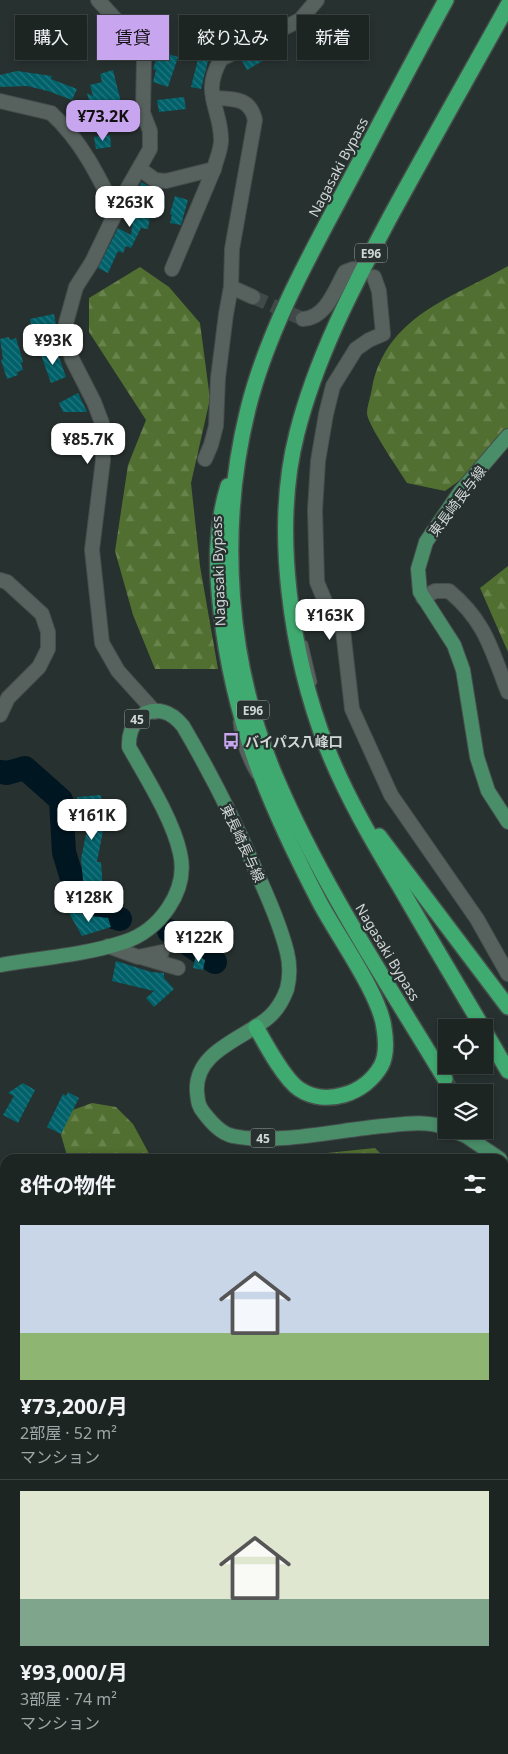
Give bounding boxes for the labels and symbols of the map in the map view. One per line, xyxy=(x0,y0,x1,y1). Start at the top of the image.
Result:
pin: ¥73.2K xyxy=(62,100,144,142)
street label: Nagasaki Bypass xyxy=(304,114,372,220)
pin: ¥263K xyxy=(95,186,165,228)
road number: E96 xyxy=(355,244,387,262)
pin: ¥93K xyxy=(23,324,83,366)
pin: ¥85.7K xyxy=(47,422,129,465)
street label: 東長崎長与線 xyxy=(424,462,490,540)
street label: Nagasaki Bypass xyxy=(207,515,229,626)
pin: ¥163K xyxy=(295,598,365,641)
road number: E96 xyxy=(237,700,269,720)
road number: 45 xyxy=(124,710,150,729)
bus stop icon: バイパス八峰口 xyxy=(221,731,241,751)
place label: バイパス八峰口 xyxy=(245,732,343,751)
pin: ¥161K xyxy=(57,798,127,841)
street label: 東長崎長与線 xyxy=(217,801,269,885)
pin: ¥128K xyxy=(54,880,124,923)
street label: Nagasaki Bypass xyxy=(351,900,425,1004)
pin: ¥122K xyxy=(164,920,234,963)
road number: 45 xyxy=(250,1128,276,1148)

